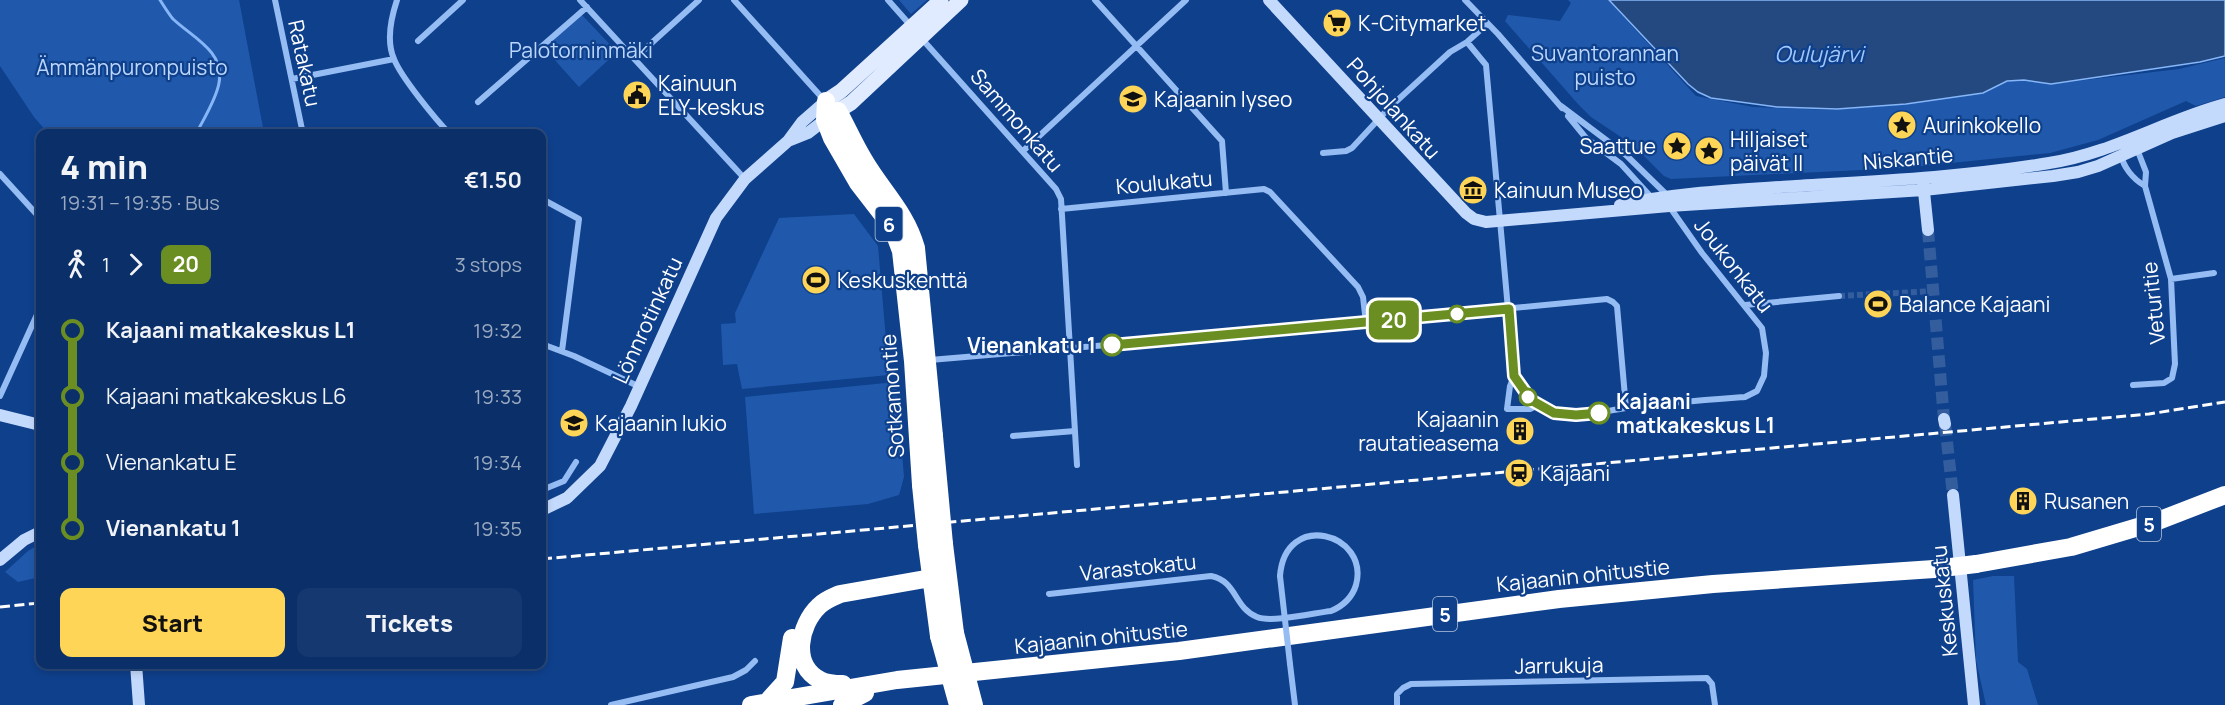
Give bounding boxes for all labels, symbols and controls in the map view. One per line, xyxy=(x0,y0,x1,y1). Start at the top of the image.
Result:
supermarket icon: K-Citymarket xyxy=(1321,7,1353,39)
place label: K-Citymarket xyxy=(1358,9,1486,37)
street label: Ratakatu xyxy=(282,17,328,109)
park label: Palotorninmäki xyxy=(509,36,653,64)
park label: Suvantorannan puisto xyxy=(1531,39,1679,91)
water label: Oulujärvi xyxy=(1774,39,1866,69)
street label: Pohjolankatu xyxy=(1341,51,1447,165)
park label: Ämmänpuronpuisto xyxy=(36,53,228,81)
street label: Sammonkatu xyxy=(964,63,1070,177)
place label: Kainuun ELY-keskus xyxy=(658,69,764,121)
public building icon: Kainuun ELY-keskus xyxy=(621,79,653,111)
school or university icon: Kajaanin lyseo xyxy=(1117,83,1149,115)
place label: Kajaanin lyseo xyxy=(1154,85,1292,113)
place icon: Aurinkokello xyxy=(1886,109,1918,141)
place label: Aurinkokello xyxy=(1923,111,2041,139)
place label: Hiljaiset päivät II xyxy=(1730,125,1808,177)
place icon: Saattue xyxy=(1661,130,1693,162)
place label: Saattue xyxy=(1579,132,1656,160)
place icon: Hiljaiset päivät II xyxy=(1693,135,1725,167)
street label: Niskantie xyxy=(1862,140,1954,176)
text: 4 min xyxy=(60,144,148,189)
street label: Koulukatu xyxy=(1115,164,1213,200)
text: €1.50 xyxy=(464,165,522,195)
museum icon: Kainuun Museo xyxy=(1457,174,1489,206)
place label: Kainuun Museo xyxy=(1494,176,1643,204)
text: 19:31 – 19:35 · Bus xyxy=(60,189,220,216)
road number: 6 xyxy=(876,207,902,241)
street label: Joukonkatu xyxy=(1688,212,1780,318)
icon: walk xyxy=(60,248,93,281)
icon: forward xyxy=(119,248,152,281)
text: 20 xyxy=(173,250,199,278)
text: 1 xyxy=(102,251,110,278)
text: 3 stops xyxy=(455,251,522,278)
street label: Lönnrotinkatu xyxy=(605,252,689,388)
street label: Veturitie xyxy=(2135,260,2171,346)
sports icon: Keskuskenttä xyxy=(800,264,832,296)
place label: Keskuskenttä xyxy=(837,266,968,294)
sports icon: Balance Kajaani xyxy=(1862,288,1894,320)
place label: Balance Kajaani xyxy=(1899,290,2050,318)
line badge: 20 xyxy=(1367,300,1421,340)
unlabelled marker xyxy=(1448,305,1466,323)
text: 20 xyxy=(1381,306,1407,334)
text: Kajaani matkakeskus L1 xyxy=(106,315,355,345)
text: 19:32 xyxy=(473,317,522,344)
place label: Vienankatu 1 xyxy=(967,331,1096,359)
street label: Sotkamontie xyxy=(874,333,910,459)
marker: Vienankatu 1 xyxy=(1101,334,1123,356)
text: Kajaani matkakeskus L6 xyxy=(106,381,347,411)
text: 19:33 xyxy=(474,383,522,410)
place label: Kajaani matkakeskus L1 xyxy=(1616,387,1775,439)
unlabelled marker xyxy=(1519,388,1537,406)
marker: Kajaani matkakeskus L1 xyxy=(1588,402,1610,424)
place label: Kajaanin rautatieasema xyxy=(1358,405,1499,457)
school or university icon: Kajaanin lukio xyxy=(558,407,590,439)
place label: Kajaanin lukio xyxy=(595,409,727,437)
building icon: Kajaanin rautatieasema xyxy=(1504,415,1536,447)
text: Vienankatu E xyxy=(106,447,237,477)
text: 19:34 xyxy=(473,449,522,476)
station icon: Kajaani xyxy=(1503,457,1535,489)
place label: Kajaani xyxy=(1540,459,1610,487)
building icon: Rusanen xyxy=(2007,485,2039,517)
place label: Rusanen xyxy=(2044,487,2129,515)
road number: 5 xyxy=(2137,507,2161,541)
text: Vienankatu 1 xyxy=(106,513,241,543)
text: 19:35 xyxy=(473,515,522,542)
street label: Keskuskatu xyxy=(1924,544,1964,658)
street label: Varastokatu xyxy=(1079,547,1197,587)
street label: Kajaanin ohitustie xyxy=(1495,552,1671,598)
button: Start xyxy=(60,588,285,657)
button: Tickets xyxy=(297,588,522,657)
road number: 5 xyxy=(1433,597,1457,631)
street label: Kajaanin ohitustie xyxy=(1013,614,1189,660)
street label: Jarrukuja xyxy=(1514,650,1604,680)

